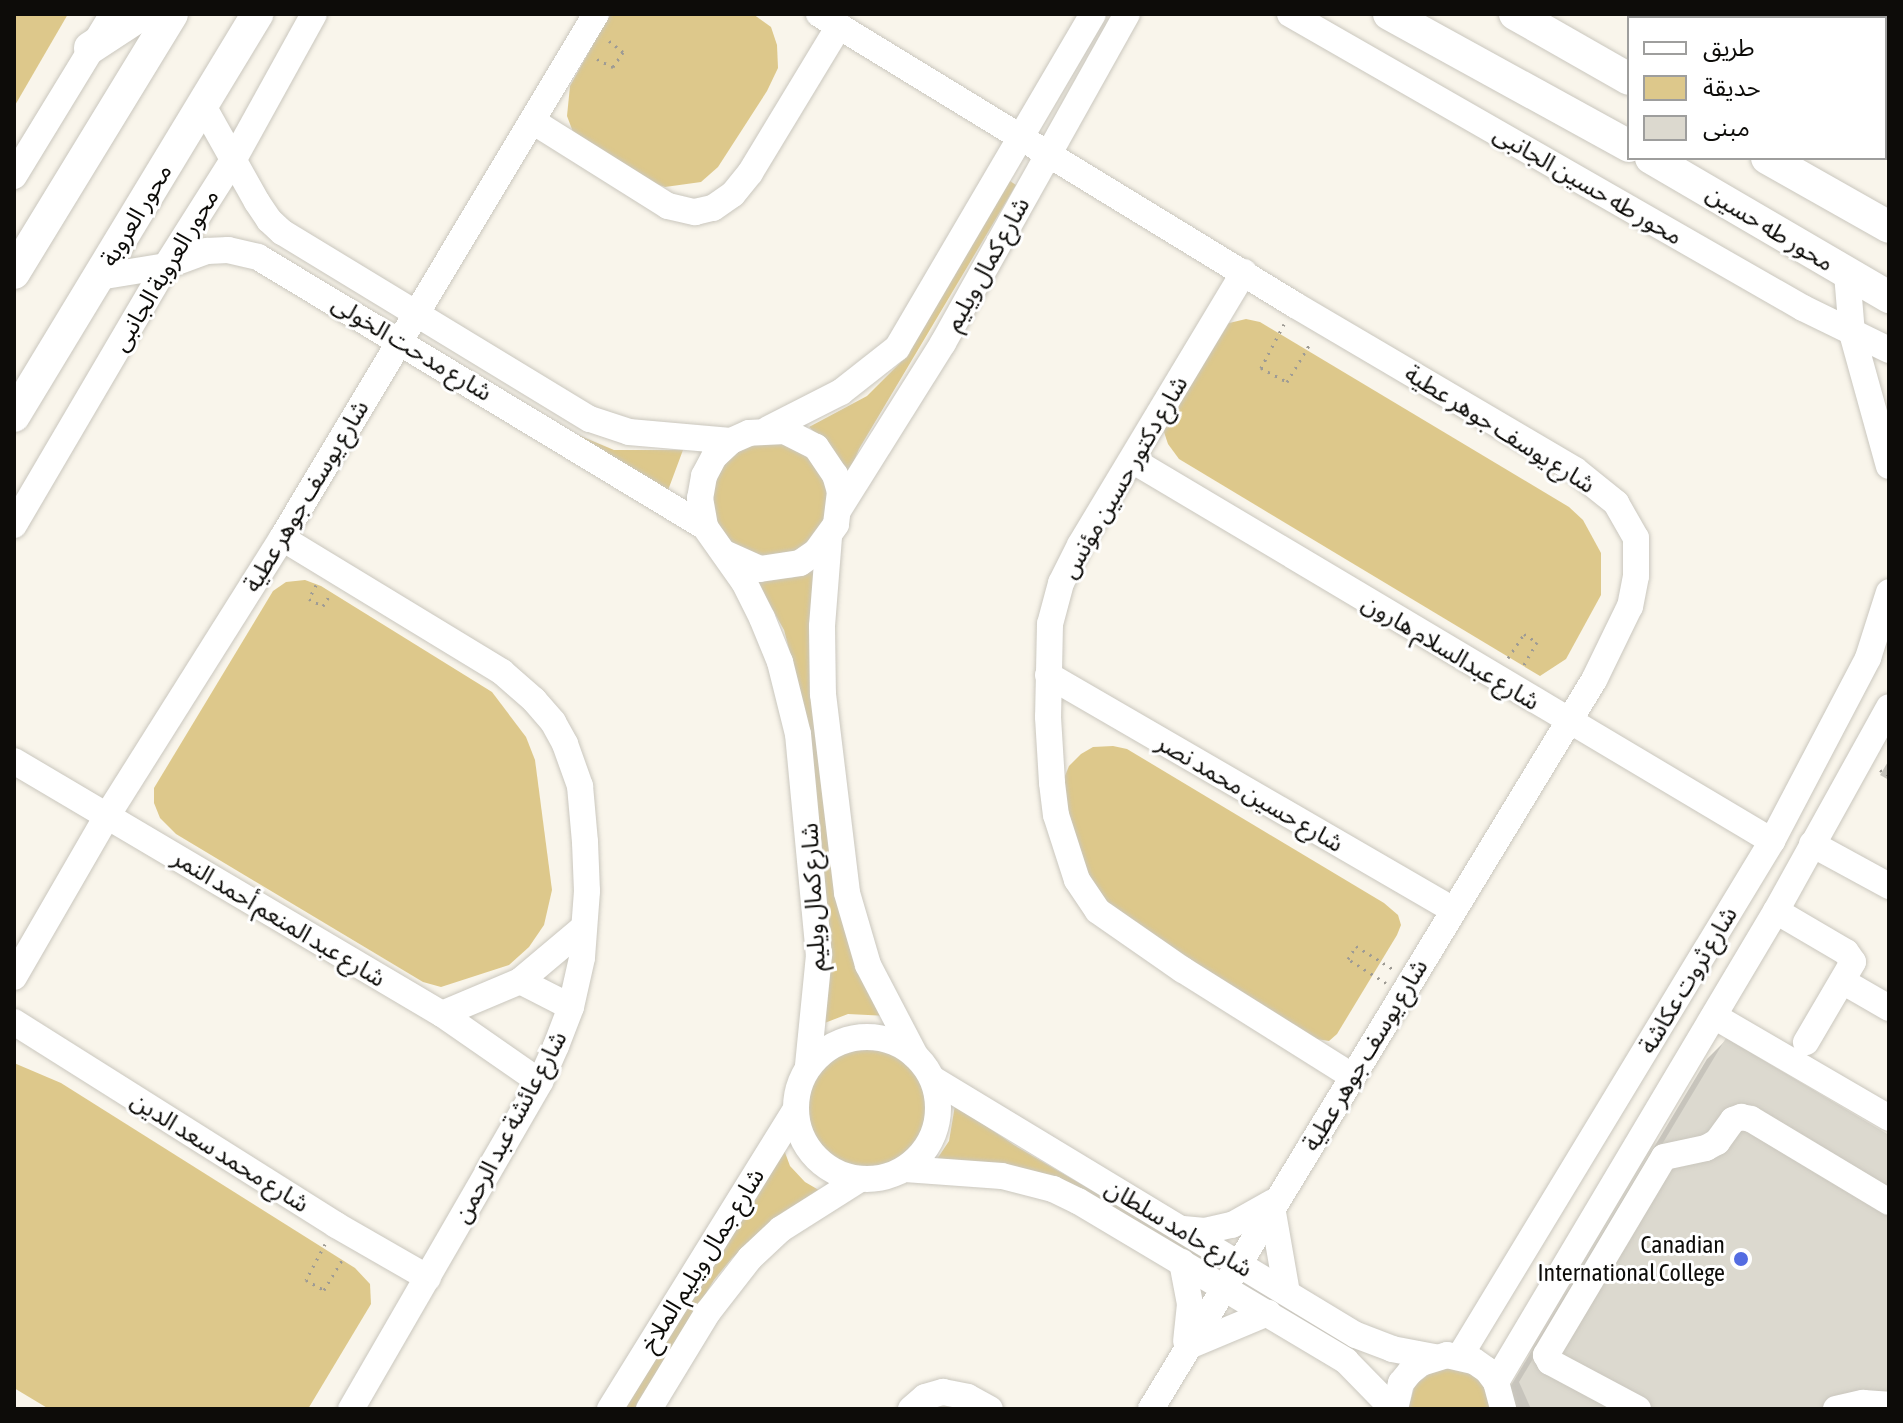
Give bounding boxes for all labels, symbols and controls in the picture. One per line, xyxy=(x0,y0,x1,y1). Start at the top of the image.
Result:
legend xyxy=(1627,16,1887,160)
text: طريق xyxy=(1703,34,1755,61)
text: حديقة xyxy=(1703,74,1761,101)
text: مبنى xyxy=(1703,114,1750,141)
street label: محور طه حسين الجانبى xyxy=(1488,119,1688,251)
street label: محور العروبة xyxy=(94,159,178,271)
street label: محور طه حسين xyxy=(1701,179,1839,277)
street label: محور العروبة الجانبى xyxy=(105,184,225,356)
street label: شارع كمال ويليم xyxy=(938,192,1036,336)
street label: شارع مدحت الخولى xyxy=(327,289,497,407)
street label: شارع يوسف جوهر عطية xyxy=(1400,359,1600,499)
street label: شارع دكتور حسين مؤنس xyxy=(1054,371,1194,583)
street label: شارع يوسف جوهر عطية xyxy=(237,395,375,597)
street label: شارع عبدالسلام هارون xyxy=(1357,588,1545,716)
street label: شارع حسين محمد نصر xyxy=(1151,728,1349,858)
street label: شارع كمال ويليم xyxy=(795,822,831,972)
street label: شارع عبد المنعم أحمد النمر xyxy=(167,843,391,993)
street label: شارع ثروت عكاشة xyxy=(1633,901,1743,1059)
street label: شارع يوسف جوهر عطية xyxy=(1296,954,1434,1156)
street label: شارع عائشة عبد الرحمن xyxy=(447,1026,573,1228)
street label: شارع محمد سعد الدين xyxy=(126,1086,314,1218)
street label: شارع جمال ويليم الملاخ xyxy=(634,1163,770,1357)
street label: شارع حامد سلطان xyxy=(1100,1173,1258,1283)
place label: Canadian International College xyxy=(1537,1231,1725,1287)
marker: Canadian International College xyxy=(1732,1250,1750,1268)

